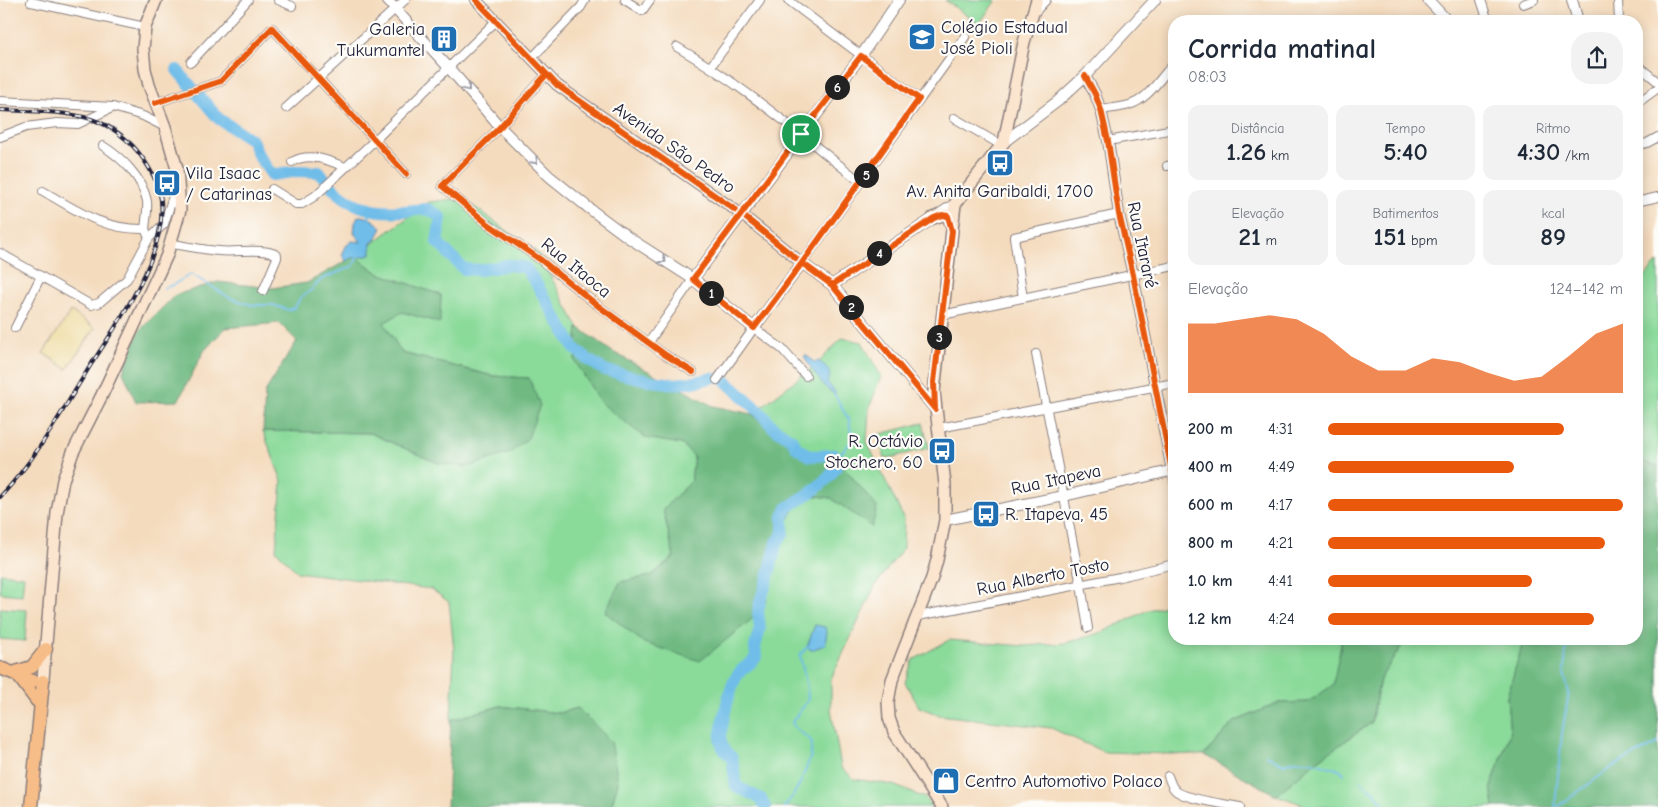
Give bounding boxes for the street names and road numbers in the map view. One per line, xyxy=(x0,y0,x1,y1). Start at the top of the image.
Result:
street label: Avenida São Pedro xyxy=(609,98,739,198)
street label: Rua Itararé xyxy=(1123,200,1161,290)
street label: Rua Itaoca xyxy=(537,234,615,302)
street label: Rua Itapeva xyxy=(1009,460,1103,500)
street label: Rua Alberto Tosto xyxy=(975,554,1111,600)

